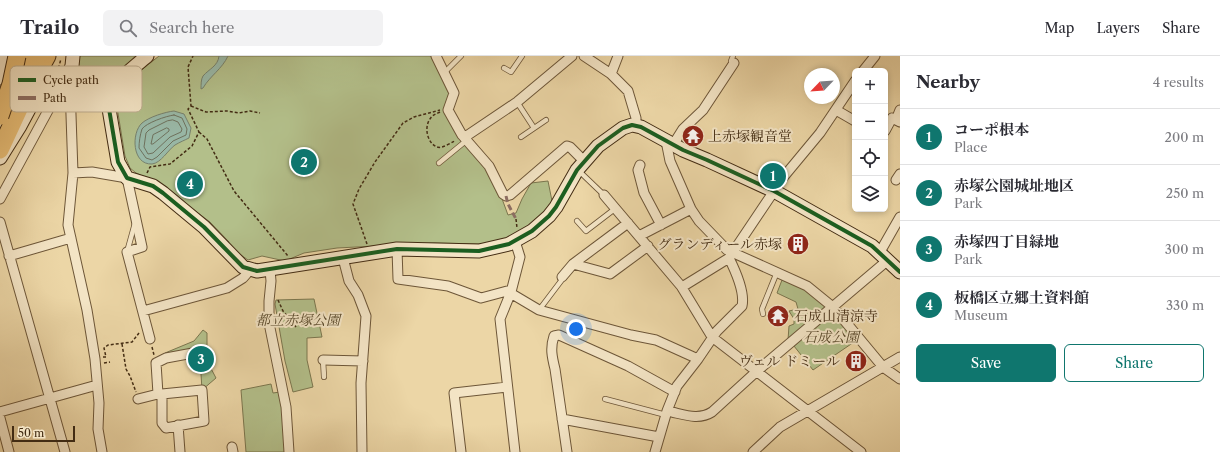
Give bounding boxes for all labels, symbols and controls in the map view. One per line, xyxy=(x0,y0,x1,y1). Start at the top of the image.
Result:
search box xyxy=(103,10,383,46)
text: Trailo xyxy=(20,16,79,39)
icon: search xyxy=(117,17,139,39)
text: Search here xyxy=(149,18,234,37)
text: Map xyxy=(1044,19,1074,37)
text: Layers xyxy=(1096,19,1140,37)
text: Share xyxy=(1162,19,1200,37)
legend xyxy=(10,66,142,112)
north arrow xyxy=(804,68,840,104)
map controls xyxy=(852,68,888,212)
button: + xyxy=(852,68,888,104)
text: Nearby xyxy=(916,72,980,92)
text: Cycle path xyxy=(43,73,99,87)
text: 4 results xyxy=(1153,74,1204,90)
text: Path xyxy=(43,91,67,105)
button: − xyxy=(852,104,888,140)
text: コーポ根本 xyxy=(954,120,1029,139)
temple icon: 上赤塚観音堂 xyxy=(680,123,706,149)
place label: 上赤塚観音堂 xyxy=(708,127,792,145)
text: 1 xyxy=(926,129,932,145)
text: 200 m xyxy=(1164,129,1204,145)
text: Place xyxy=(954,139,987,155)
button: locate xyxy=(852,140,888,176)
pin: 2 xyxy=(291,147,317,177)
pin: 1 xyxy=(760,161,786,191)
pin: 4 xyxy=(177,169,203,199)
button: layers xyxy=(852,176,888,212)
text: 赤塚公園城址地区 xyxy=(954,176,1074,195)
text: 2 xyxy=(925,185,933,201)
text: 250 m xyxy=(1166,185,1204,201)
text: Park xyxy=(954,195,982,211)
building icon: グランディール赤塚 xyxy=(785,231,811,257)
text: 赤塚四丁目緑地 xyxy=(954,232,1059,251)
place label: グランディール赤塚 xyxy=(657,235,782,253)
text: 3 xyxy=(925,241,933,257)
text: 300 m xyxy=(1165,241,1204,257)
text: Park xyxy=(954,251,982,267)
text: 板橋区立郷土資料館 xyxy=(954,288,1089,307)
text: 4 xyxy=(925,297,933,313)
text: 330 m xyxy=(1166,297,1204,313)
temple icon: 石成山清涼寺 xyxy=(765,303,791,329)
place label: 石成山清涼寺 xyxy=(794,307,878,325)
text: Museum xyxy=(954,307,1008,323)
park label: 都立赤塚公園 xyxy=(256,311,342,329)
your location xyxy=(566,319,586,339)
park label: 石成公園 xyxy=(803,328,861,346)
pin: 3 xyxy=(188,344,214,374)
button: Save xyxy=(916,344,1056,382)
button: Share xyxy=(1064,344,1204,382)
building icon: ヴェル ドミール xyxy=(843,348,869,374)
place label: ヴェル ドミール xyxy=(739,352,840,370)
scale bar xyxy=(12,424,75,443)
text: 50 m xyxy=(18,426,44,440)

